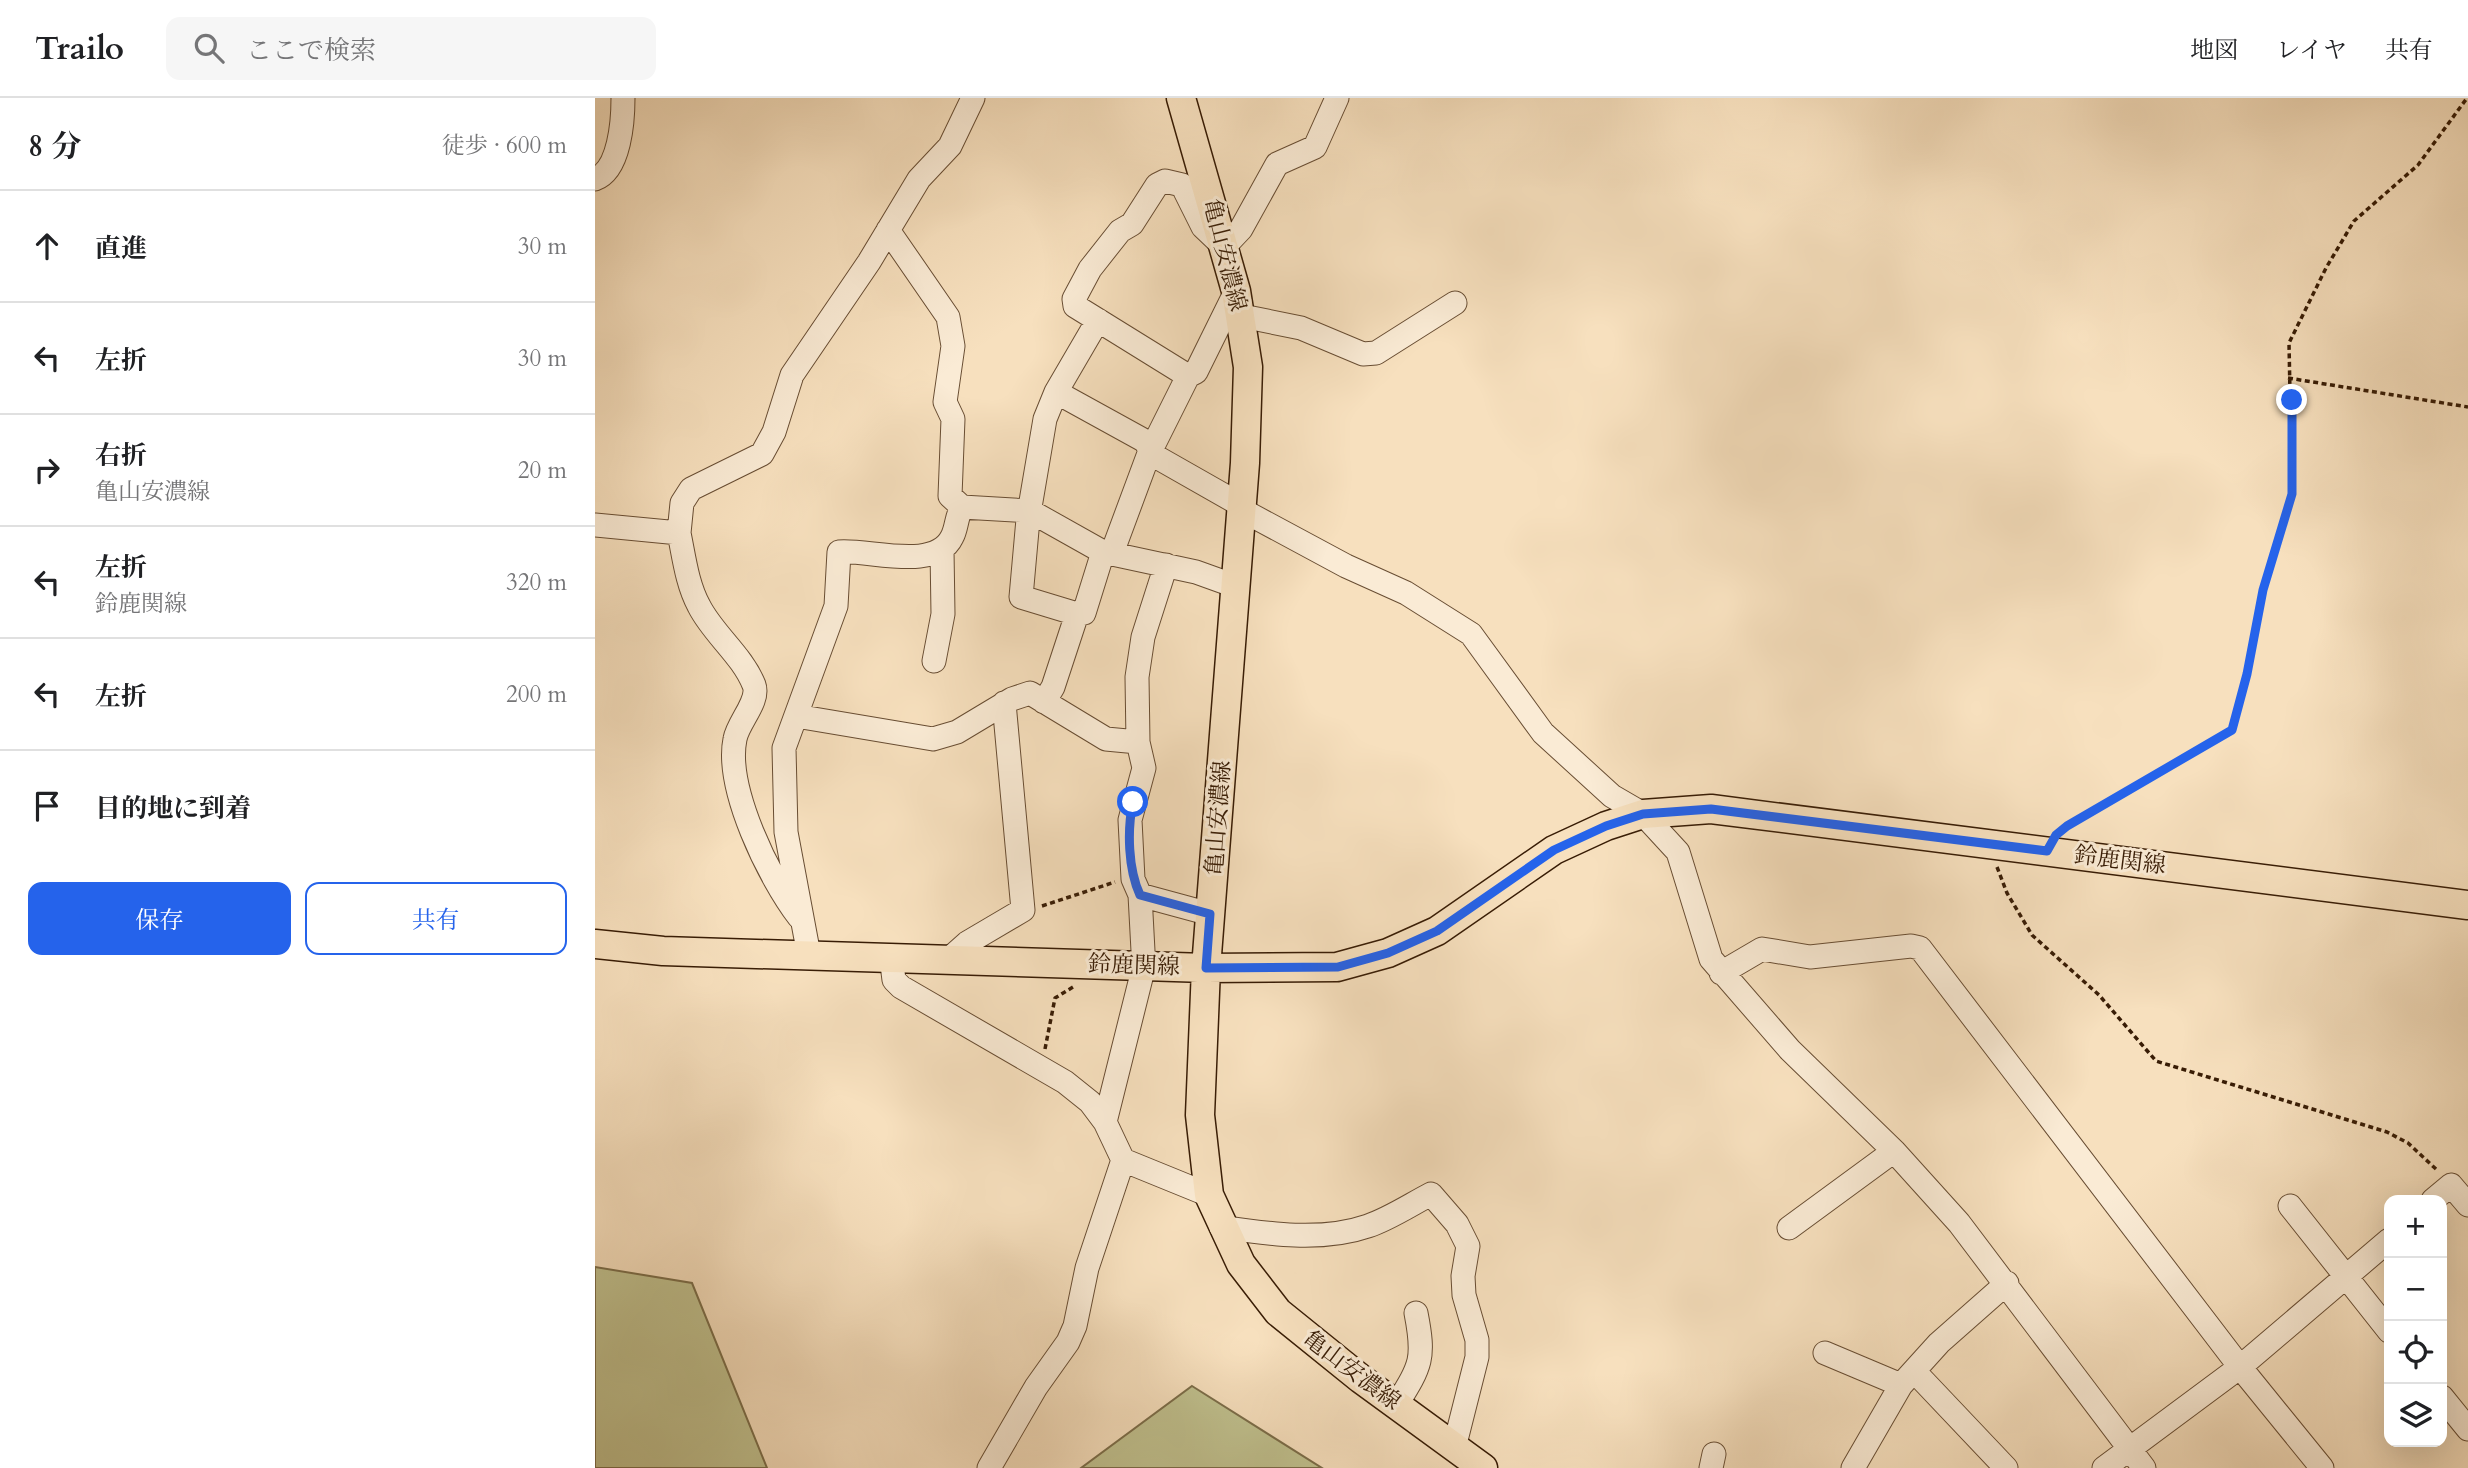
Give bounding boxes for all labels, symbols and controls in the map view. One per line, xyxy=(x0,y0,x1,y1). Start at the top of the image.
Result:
search box xyxy=(166,17,656,80)
text: Trailo xyxy=(35,26,124,71)
icon: search xyxy=(190,29,228,67)
text: ここで検索 xyxy=(246,33,376,68)
text: 地図 xyxy=(2190,34,2238,67)
text: レイヤ xyxy=(2276,34,2347,67)
text: 共有 xyxy=(2385,34,2433,67)
text: 8 分 xyxy=(28,126,81,167)
text: 徒歩 · 600 m xyxy=(442,130,567,161)
street label: 亀山安濃線 xyxy=(1196,195,1254,315)
icon: ahead xyxy=(28,227,66,265)
text: 直進 xyxy=(95,231,147,266)
text: 30 m xyxy=(518,231,567,262)
icon: left xyxy=(28,339,66,377)
text: 左折 xyxy=(95,343,147,378)
text: 30 m xyxy=(518,343,567,374)
route end xyxy=(2276,384,2307,415)
text: 右折 xyxy=(95,438,147,473)
icon: right xyxy=(28,451,66,489)
text: 20 m xyxy=(518,455,567,486)
text: 亀山安濃線 xyxy=(95,476,210,507)
text: 左折 xyxy=(95,550,147,585)
icon: left xyxy=(28,563,66,601)
text: 320 m xyxy=(506,567,567,598)
text: 鈴鹿関線 xyxy=(95,588,187,619)
icon: left xyxy=(28,675,66,713)
text: 左折 xyxy=(95,679,147,714)
text: 200 m xyxy=(506,679,567,710)
street label: 亀山安濃線 xyxy=(1199,760,1237,876)
route start xyxy=(1117,786,1148,817)
icon: arrive xyxy=(28,787,66,825)
text: 目的地に到着 xyxy=(95,791,251,826)
street label: 鈴鹿関線 xyxy=(2072,839,2168,881)
button: 保存 xyxy=(28,882,291,955)
button: 共有 xyxy=(305,882,567,955)
street label: 鈴鹿関線 xyxy=(1087,948,1181,982)
map controls xyxy=(2384,1195,2447,1447)
button: + xyxy=(2384,1195,2447,1258)
button: − xyxy=(2384,1258,2447,1321)
button: locate xyxy=(2384,1321,2447,1384)
street label: 亀山安濃線 xyxy=(1297,1323,1407,1417)
button: layers xyxy=(2384,1384,2447,1447)

